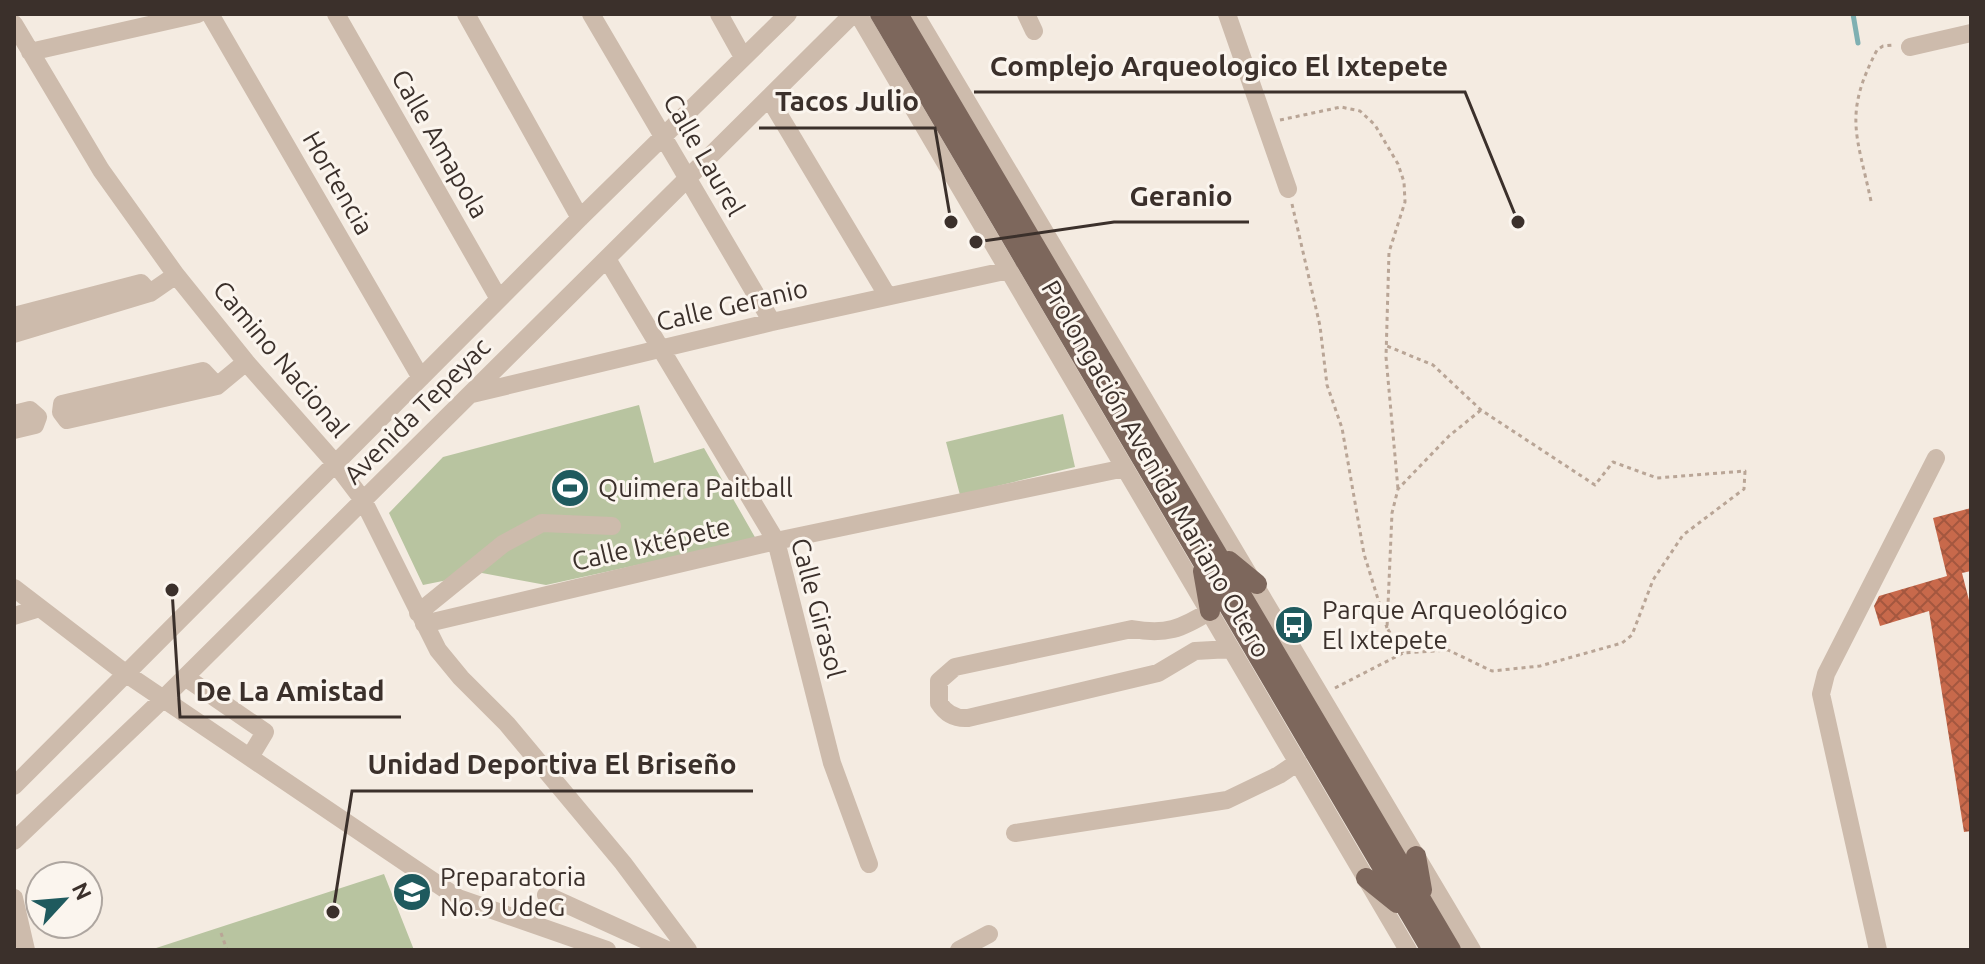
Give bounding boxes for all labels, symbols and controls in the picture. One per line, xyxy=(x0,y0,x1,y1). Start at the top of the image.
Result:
callout: Complejo Arqueologico El Ixtepete xyxy=(974,40,1465,92)
text: Complejo Arqueologico El Ixtepete xyxy=(990,50,1448,81)
street label: Calle Amapola xyxy=(386,64,495,223)
callout: Tacos Julio xyxy=(759,76,935,128)
text: Tacos Julio xyxy=(775,85,919,116)
street label: Calle Laurel xyxy=(658,89,751,221)
street label: Hortencia xyxy=(297,126,380,240)
callout: Geranio xyxy=(1114,170,1249,222)
text: Geranio xyxy=(1129,180,1233,211)
street label: Calle Geranio xyxy=(653,273,810,336)
street label: Camino Nacional xyxy=(208,275,355,443)
street label: Prolongación Avenida Mariano Otero xyxy=(1036,275,1277,662)
street label: Avenida Tepeyac xyxy=(338,332,496,490)
sports icon: Quimera Paitball xyxy=(549,467,591,509)
place label: Quimera Paitball xyxy=(598,473,793,502)
street label: Calle Ixtépete xyxy=(569,511,733,576)
street label: Calle Girasol xyxy=(786,535,851,681)
place label: Parque Arqueológico El Ixtepete xyxy=(1322,595,1568,654)
bus stop icon: Parque Arqueológico El Ixtepete xyxy=(1273,604,1315,646)
callout: De La Amistad xyxy=(180,665,401,717)
text: De La Amistad xyxy=(195,675,385,706)
callout: Unidad Deportiva El Briseño xyxy=(352,739,753,791)
text: Unidad Deportiva El Briseño xyxy=(367,748,737,779)
north arrow xyxy=(24,860,104,940)
place label: Preparatoria No.9 UdeG xyxy=(440,862,586,921)
school or university icon: Preparatoria No.9 UdeG xyxy=(391,871,433,913)
text: N xyxy=(68,878,97,904)

